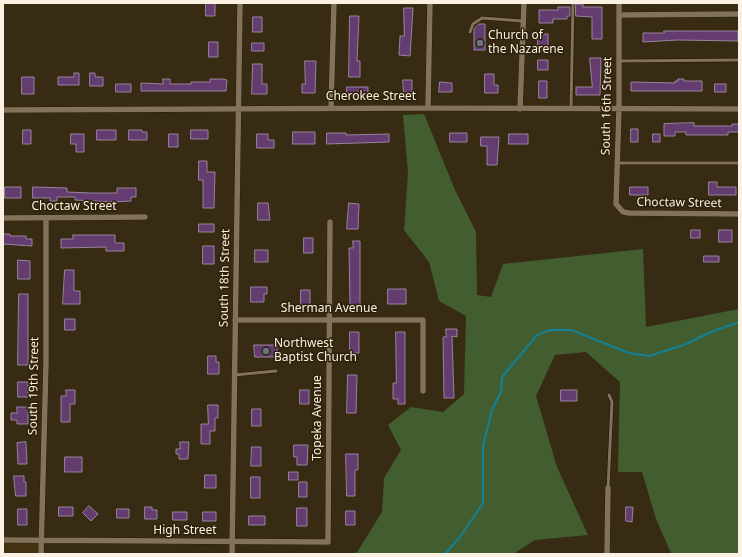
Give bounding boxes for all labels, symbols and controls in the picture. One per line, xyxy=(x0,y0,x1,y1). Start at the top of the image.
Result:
place label: Church of the Nazarene xyxy=(488,29,564,57)
marker: Church of the Nazarene xyxy=(475,38,485,48)
street label: South 16th Street xyxy=(599,57,615,155)
street label: Cherokee Street xyxy=(326,90,416,104)
street label: Choctaw Street xyxy=(636,195,722,211)
street label: Choctaw Street xyxy=(31,200,117,214)
street label: South 18th Street xyxy=(217,229,233,327)
street label: Sherman Avenue xyxy=(281,302,377,316)
street label: South 19th Street xyxy=(26,337,42,435)
place label: Northwest Baptist Church xyxy=(274,337,357,365)
marker: Northwest Baptist Church xyxy=(261,346,271,356)
street label: Topeka Avenue xyxy=(311,375,325,461)
street label: High Street xyxy=(153,524,217,538)

